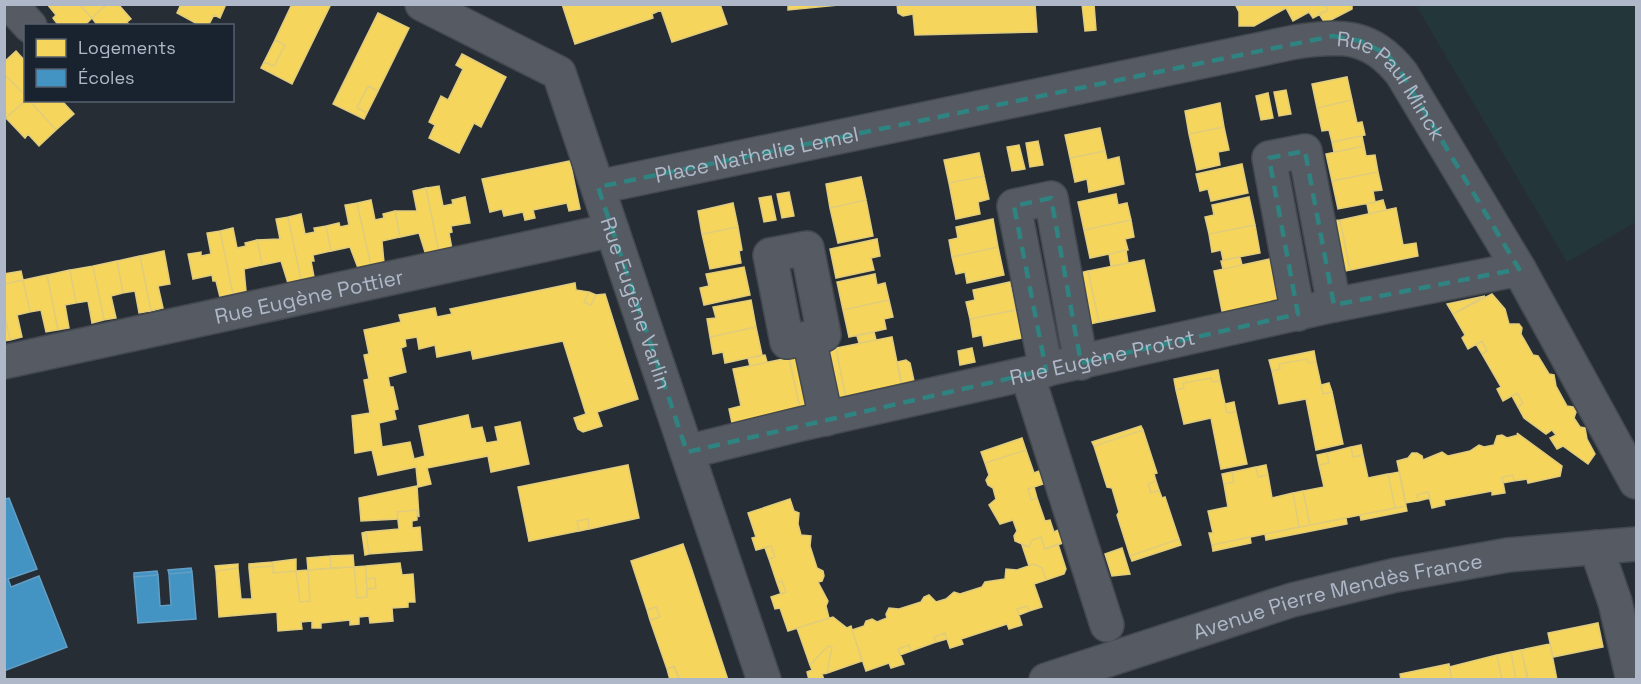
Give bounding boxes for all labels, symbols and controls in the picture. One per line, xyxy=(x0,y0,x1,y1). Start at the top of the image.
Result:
legend xyxy=(24,24,234,102)
street label: Rue Paul Minck xyxy=(1336,25,1452,145)
text: Logements xyxy=(78,36,176,59)
text: Écoles xyxy=(78,66,135,89)
street label: Place Nathalie Lemel xyxy=(652,120,861,188)
street label: Rue Eugène Varlin xyxy=(595,213,678,393)
street label: Rue Eugène Pottier xyxy=(212,262,406,329)
street label: Rue Eugène Protot xyxy=(1007,323,1198,391)
street label: Avenue Pierre Mendès France xyxy=(1189,546,1484,645)

